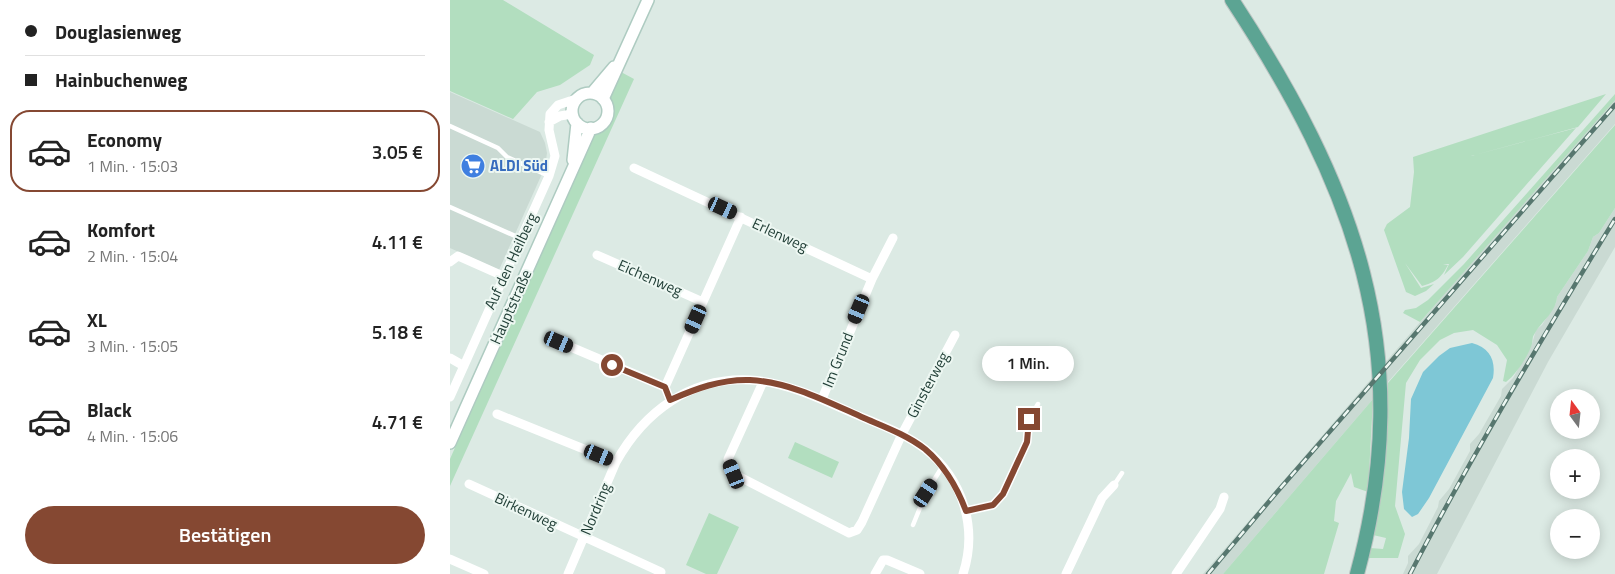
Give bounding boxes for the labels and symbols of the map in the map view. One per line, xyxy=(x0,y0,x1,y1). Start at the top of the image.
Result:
supermarket icon: ALDI Süd xyxy=(460,153,486,179)
place label: ALDI Süd xyxy=(490,154,548,177)
car xyxy=(706,195,739,221)
street label: Auf den Heilberg xyxy=(478,208,543,313)
street label: Erlenweg xyxy=(749,212,812,258)
street label: Eichenweg xyxy=(614,253,686,302)
street label: Hauptstraße xyxy=(484,266,537,348)
car xyxy=(846,292,871,326)
car xyxy=(683,302,708,336)
car xyxy=(542,329,575,355)
street label: Im Grund xyxy=(816,329,859,391)
callout: 1 Min. xyxy=(983,346,1075,382)
street label: Ginsterweg xyxy=(900,347,955,422)
route start xyxy=(601,354,623,376)
north arrow xyxy=(1550,389,1600,439)
route end xyxy=(1018,408,1040,430)
car xyxy=(582,442,615,468)
car xyxy=(721,457,746,491)
car xyxy=(911,476,940,510)
street label: Nordring xyxy=(574,479,617,539)
street label: Birkenweg xyxy=(491,486,562,535)

